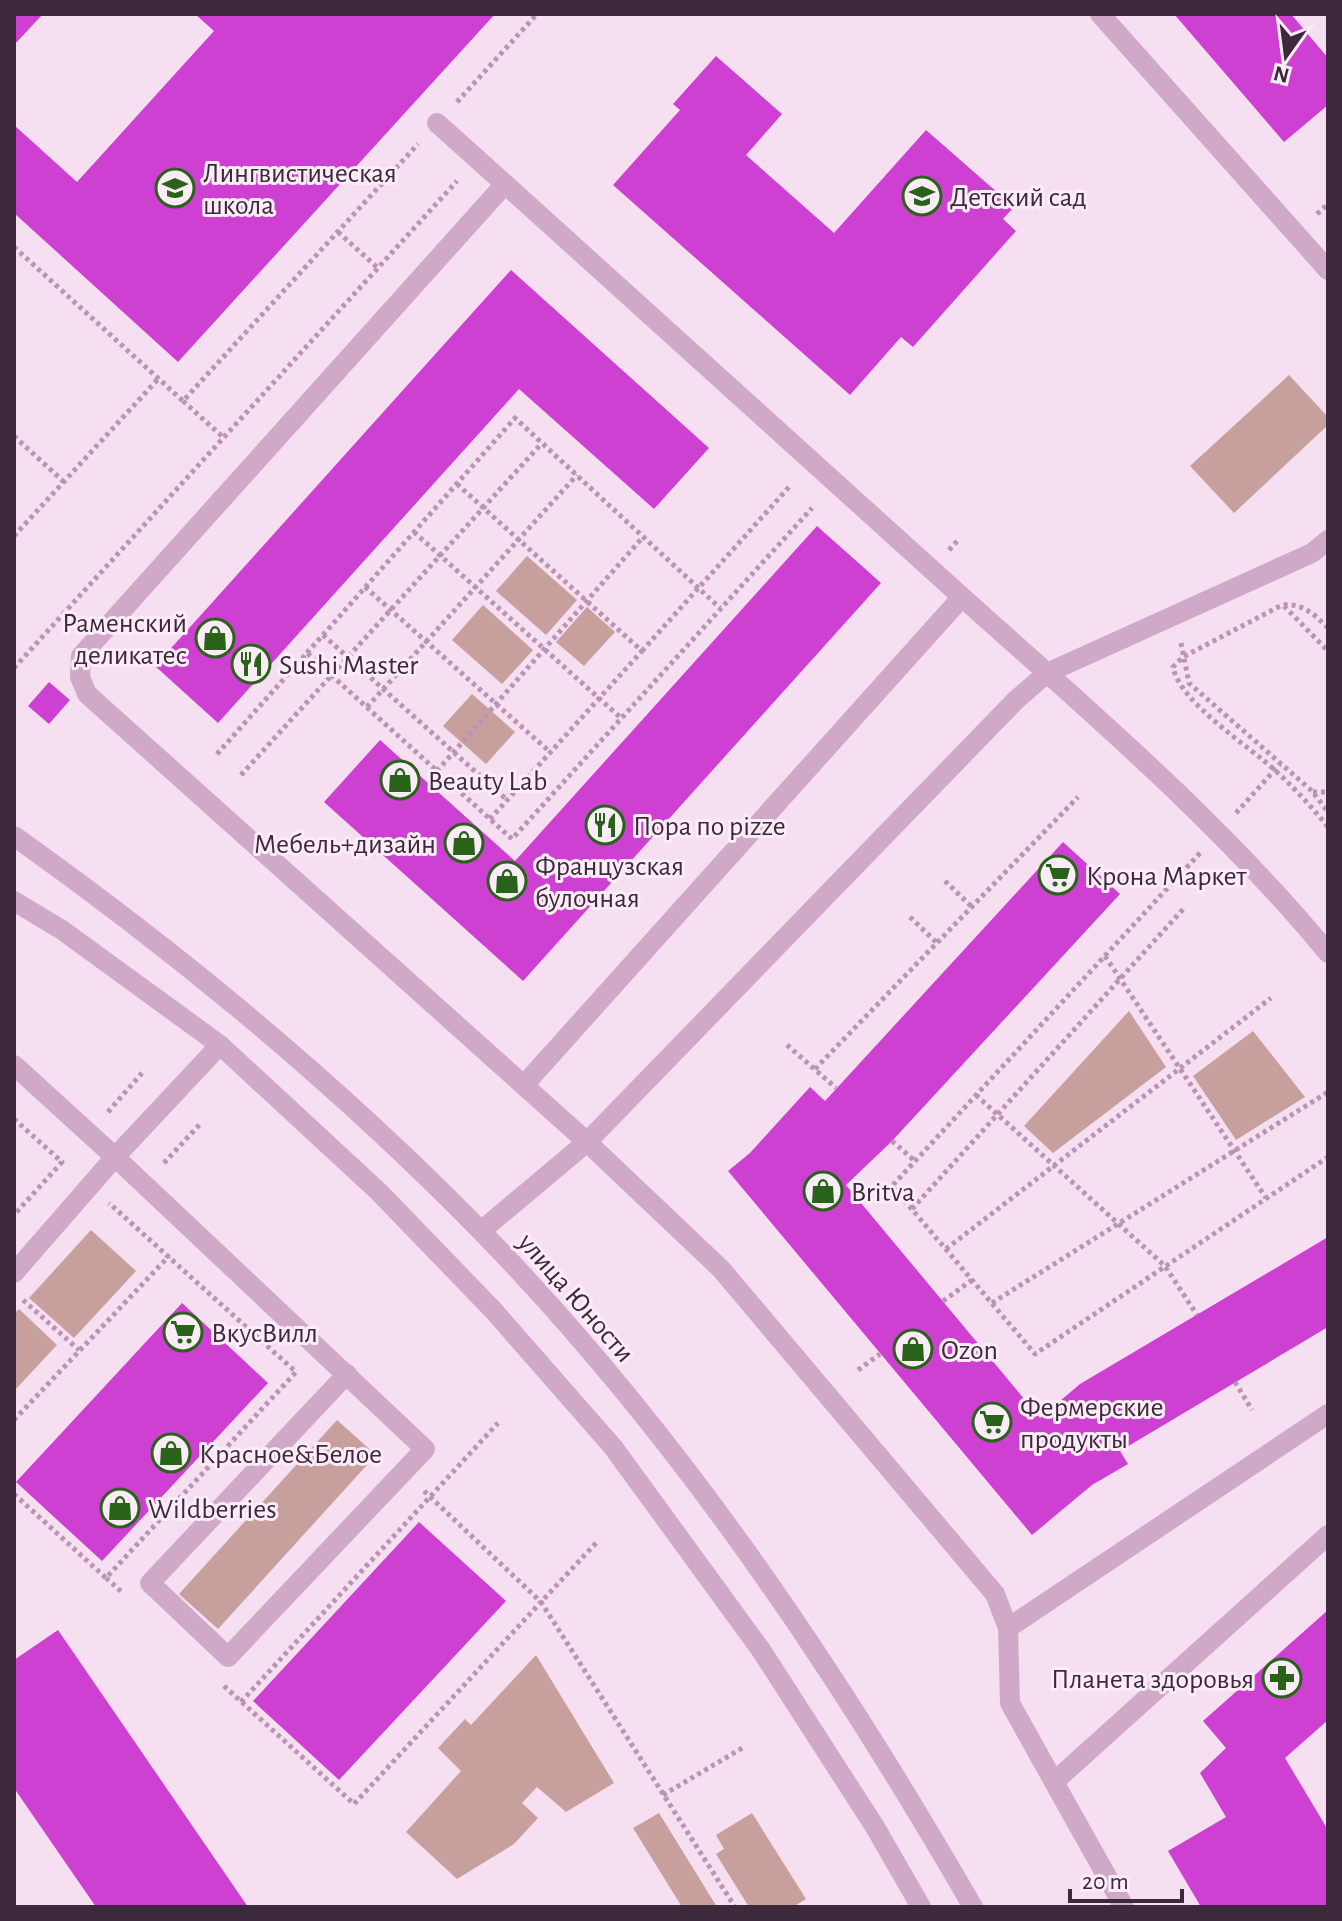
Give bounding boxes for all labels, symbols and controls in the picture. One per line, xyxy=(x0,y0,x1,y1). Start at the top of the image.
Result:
north arrow xyxy=(1246,16,1326,96)
text: N xyxy=(1271,62,1291,87)
place label: Лингвистическая школа xyxy=(203,160,397,220)
school or university icon: Лингвистическая школа xyxy=(154,167,196,209)
school or university icon: Детский сад xyxy=(901,175,943,217)
place label: Детский сад xyxy=(950,184,1087,212)
place label: Раменский деликатес xyxy=(62,610,187,670)
shop icon: Раменский деликатес xyxy=(194,617,236,659)
restaurant icon: Sushi Master xyxy=(230,643,272,685)
place label: Sushi Master xyxy=(279,652,418,680)
shop icon: Beauty Lab xyxy=(379,759,421,801)
place label: Beauty Lab xyxy=(428,768,547,796)
restaurant icon: Пора по pizze xyxy=(584,804,626,846)
place label: Пора по pizze xyxy=(633,813,786,841)
shop icon: Мебель+дизайн xyxy=(443,822,485,864)
place label: Мебель+дизайн xyxy=(254,831,436,859)
place label: Французская булочная xyxy=(535,853,684,913)
supermarket icon: Крона Маркет xyxy=(1037,854,1079,896)
shop icon: Французская булочная xyxy=(486,860,528,902)
place label: Крона Маркет xyxy=(1086,863,1248,891)
shop icon: Britva xyxy=(802,1170,844,1212)
place label: Britva xyxy=(851,1179,915,1207)
street label: улица Юности xyxy=(512,1228,639,1368)
supermarket icon: ВкусВилл xyxy=(162,1311,204,1353)
place label: ВкусВилл xyxy=(211,1320,318,1348)
shop icon: Ozon xyxy=(892,1328,934,1370)
place label: Ozon xyxy=(941,1337,998,1365)
place label: Фермерские продукты xyxy=(1020,1394,1164,1454)
supermarket icon: Фермерские продукты xyxy=(971,1401,1013,1443)
shop icon: Красное&Белое xyxy=(150,1432,192,1474)
place label: Красное&Белое xyxy=(199,1441,382,1469)
shop icon: Wildberries xyxy=(99,1487,141,1529)
place label: Wildberries xyxy=(148,1496,277,1524)
pharmacy icon: Планета здоровья xyxy=(1261,1657,1303,1699)
place label: Планета здоровья xyxy=(1051,1666,1254,1694)
scale bar xyxy=(1070,1853,1182,1903)
text: 20 m xyxy=(1082,1870,1129,1894)

